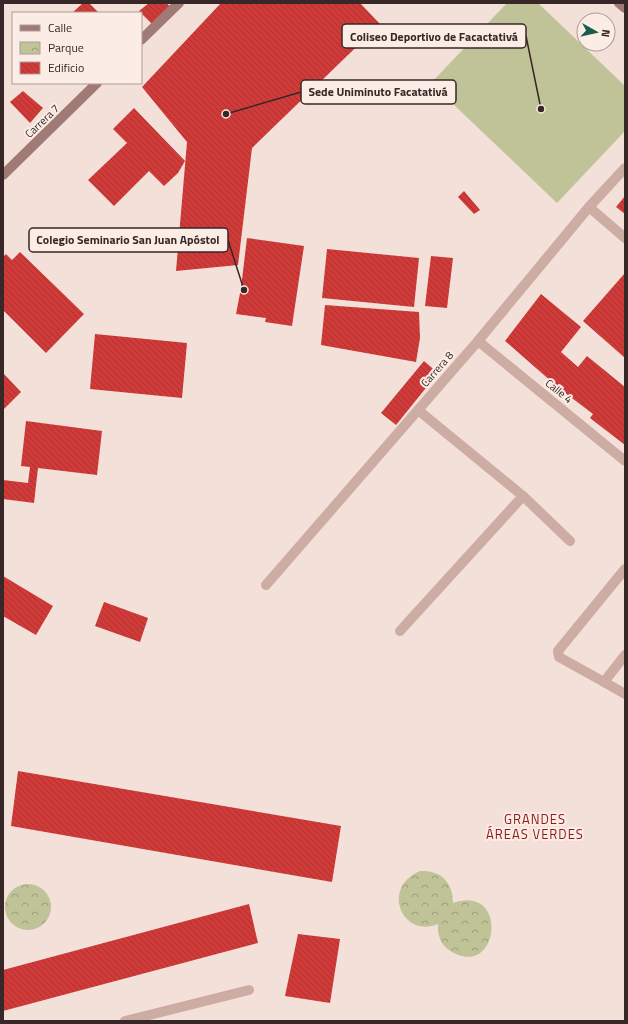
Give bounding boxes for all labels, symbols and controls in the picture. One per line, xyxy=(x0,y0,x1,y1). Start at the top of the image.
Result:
legend xyxy=(12,12,142,84)
north arrow xyxy=(576,12,616,52)
text: Calle xyxy=(48,18,72,37)
callout: Coliseo Deportivo de Facactativá xyxy=(342,24,526,48)
text: Coliseo Deportivo de Facactativá xyxy=(350,27,518,46)
text: N xyxy=(597,29,614,38)
text: Parque xyxy=(48,38,84,57)
text: Edificio xyxy=(48,58,84,77)
callout: Sede Uniminuto Facatativá xyxy=(301,80,456,104)
text: Sede Uniminuto Facatativá xyxy=(308,82,448,101)
street label: Carrera 7 xyxy=(21,101,63,141)
callout: Colegio Seminario San Juan Apóstol xyxy=(29,228,228,252)
text: Colegio Seminario San Juan Apóstol xyxy=(36,230,220,249)
street label: Carrera 8 xyxy=(417,348,457,390)
street label: Calle 4 xyxy=(542,375,576,407)
district label: GRANDES ÁREAS VERDES xyxy=(486,809,584,844)

